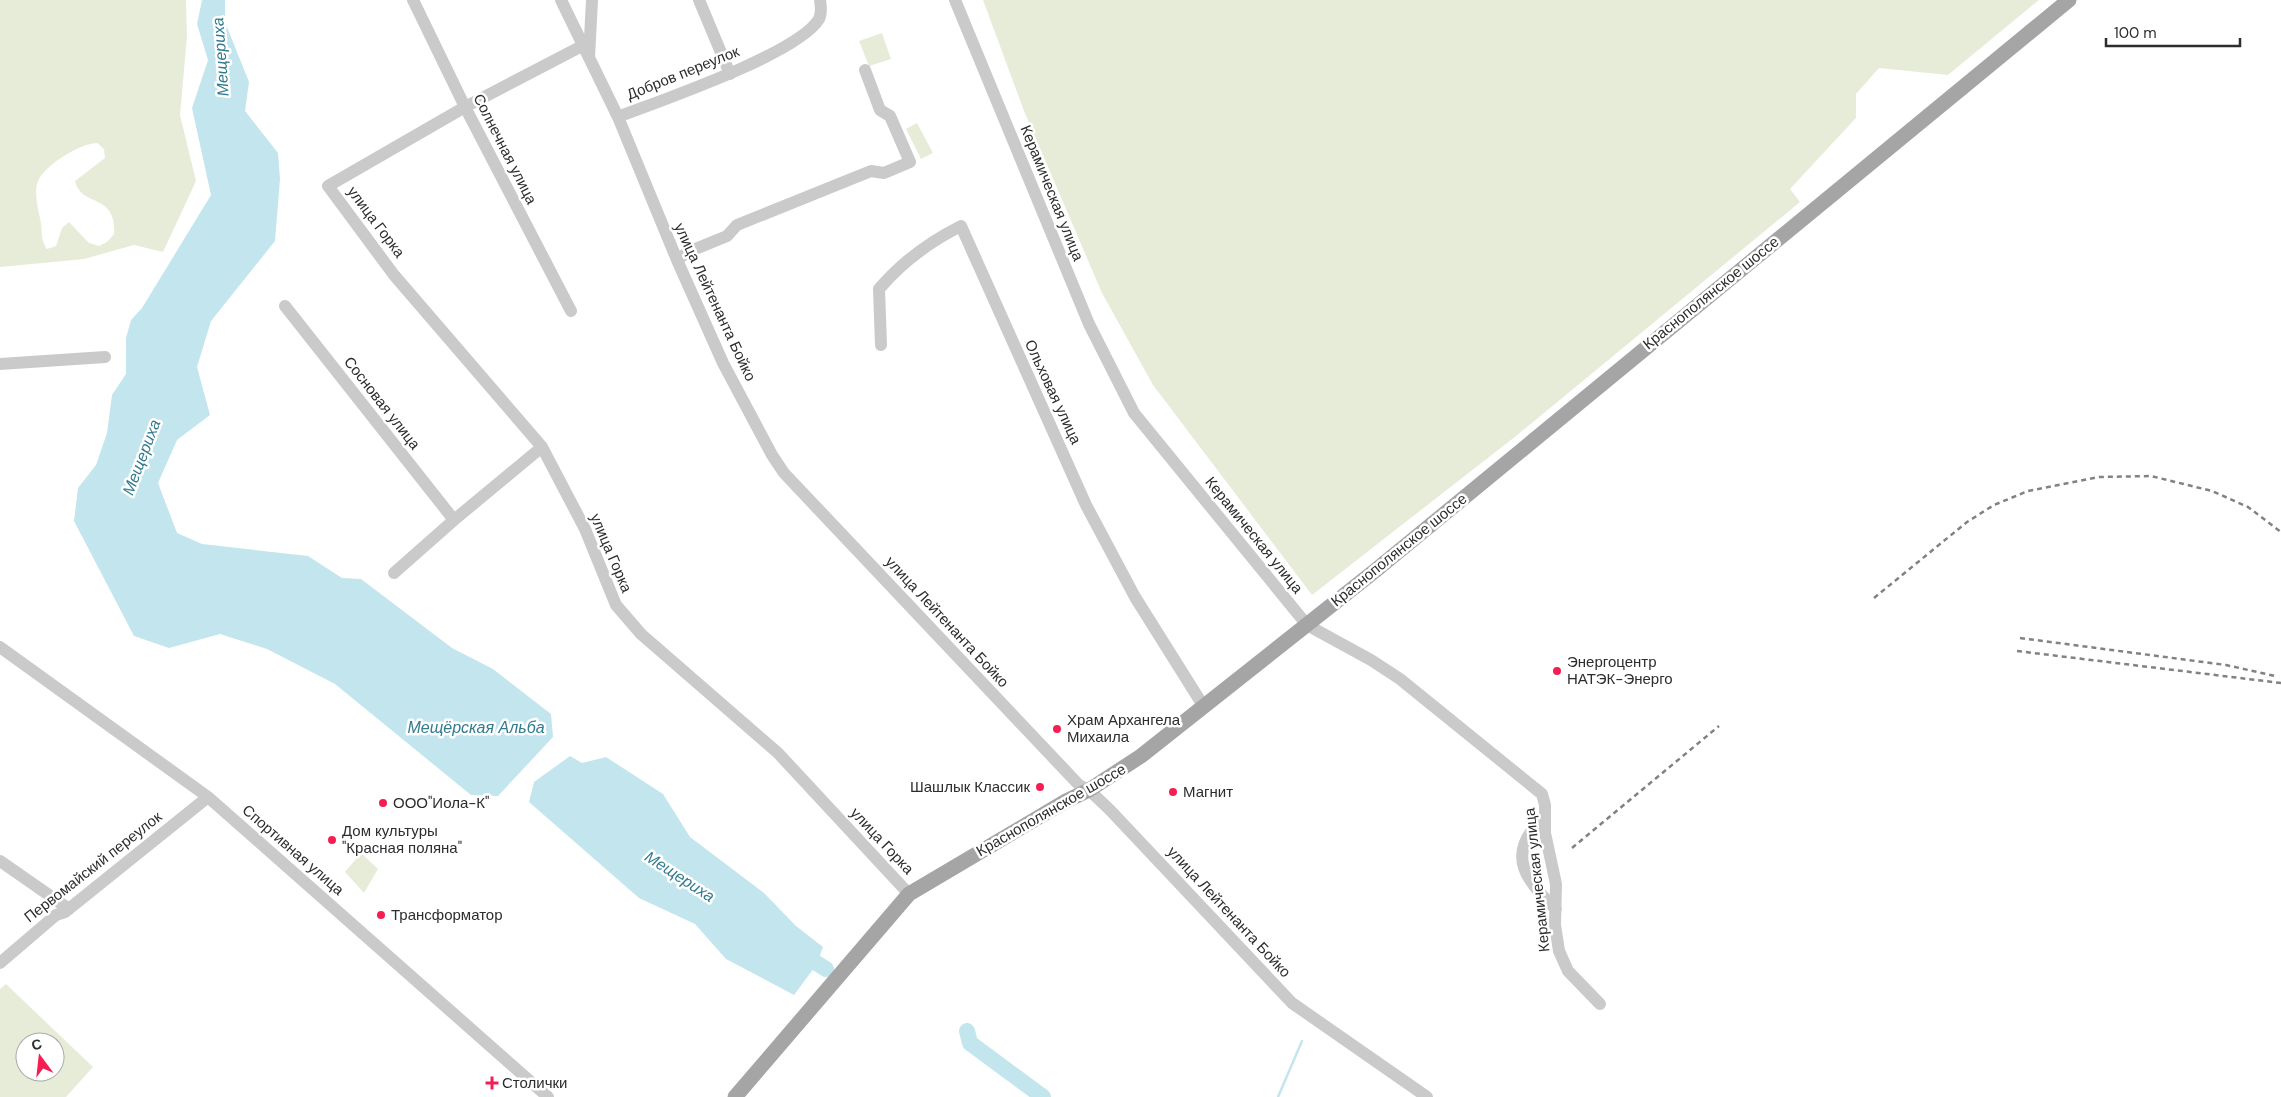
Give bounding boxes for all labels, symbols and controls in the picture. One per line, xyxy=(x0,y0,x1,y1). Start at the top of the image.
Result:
scale bar xyxy=(2106,15,2240,47)
water label: Мещериха xyxy=(207,17,234,97)
text: 100 m xyxy=(2114,23,2157,43)
street label: Добров переулок xyxy=(624,41,743,105)
street label: Солнечная улица xyxy=(469,90,542,208)
street label: Керамическая улица xyxy=(1016,122,1089,264)
street label: улица Горка xyxy=(343,182,410,262)
street label: улица Лейтенанта Бойко xyxy=(670,220,760,384)
street label: Краснополянское шоссе xyxy=(1639,232,1783,354)
street label: Ольховая улица xyxy=(1020,336,1086,448)
street label: Сосновая улица xyxy=(339,352,425,454)
water label: Мещериха xyxy=(117,416,166,498)
street label: Керамическая улица xyxy=(1201,472,1308,598)
street label: Краснополянское шоссе xyxy=(1327,489,1471,611)
street label: улица Горка xyxy=(585,510,637,596)
street label: улица Лейтенанта Бойко xyxy=(881,552,1013,692)
place label: Энергоцентр НАТЭК-Энерго xyxy=(1567,652,1673,689)
marker: Энергоцентр НАТЭК-Энерго xyxy=(1551,665,1563,677)
place label: Храм Архангела Михаила xyxy=(1067,710,1181,747)
water label: Мещёрская Альба xyxy=(407,717,545,738)
marker: Храм Архангела Михаила xyxy=(1051,723,1063,735)
street label: Краснополянское шоссе xyxy=(973,759,1129,861)
place label: Шашлык Классик xyxy=(910,777,1030,797)
marker: Шашлык Классик xyxy=(1034,781,1046,793)
place label: Магнит xyxy=(1183,782,1233,802)
marker: Магнит xyxy=(1167,786,1179,798)
place label: ООО"Иола-К" xyxy=(393,793,489,813)
marker: ООО"Иола-К" xyxy=(377,797,389,809)
street label: Спортивная улица xyxy=(238,800,349,900)
street label: улица Горка xyxy=(846,803,918,879)
street label: Керамическая улица xyxy=(1519,806,1555,953)
street label: Первомайский переулок xyxy=(20,807,166,927)
place label: Дом культуры "Красная поляна" xyxy=(342,821,462,858)
marker: Дом культуры "Красная поляна" xyxy=(326,834,338,846)
street label: улица Лейтенанта Бойко xyxy=(1163,842,1295,982)
water label: Мещериха xyxy=(641,846,719,907)
place label: Трансформатор xyxy=(391,905,503,925)
marker: Трансформатор xyxy=(375,909,387,921)
north arrow xyxy=(15,1032,65,1082)
text: С xyxy=(29,1034,44,1054)
place label: Столички xyxy=(502,1073,567,1093)
marker: Столички xyxy=(486,1077,498,1089)

